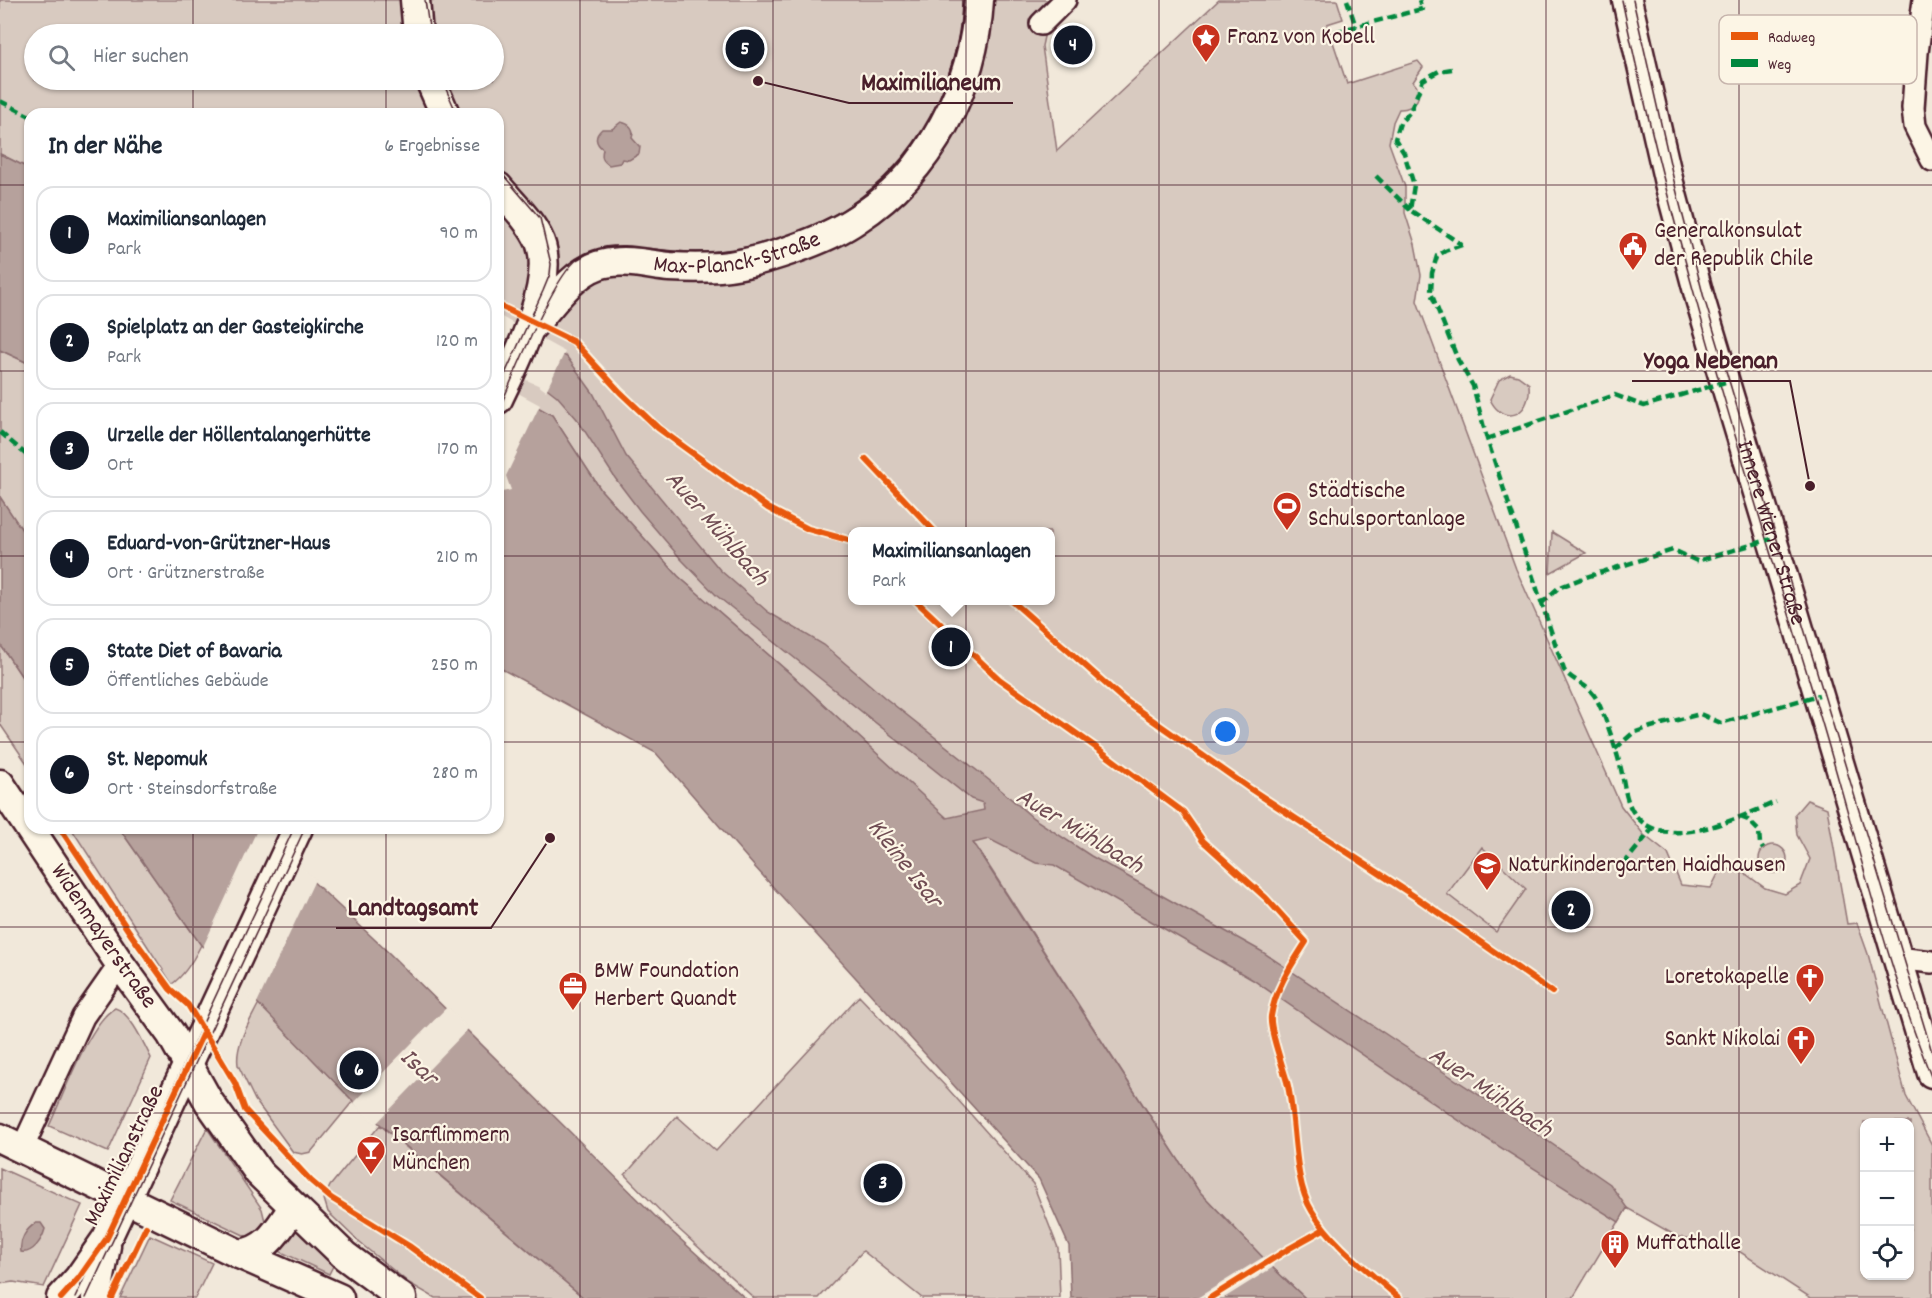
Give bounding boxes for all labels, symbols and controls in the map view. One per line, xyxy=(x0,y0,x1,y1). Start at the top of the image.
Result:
legend xyxy=(1719,15,1917,84)
place label: Franz von Kobell xyxy=(1227,21,1375,55)
pin: 4 xyxy=(1054,22,1092,68)
place icon: Franz von Kobell xyxy=(1190,22,1222,64)
search box xyxy=(24,24,504,90)
pin: 5 xyxy=(726,26,764,72)
text: Radweg xyxy=(1768,27,1815,50)
icon: search xyxy=(45,41,78,74)
text: Hier suchen xyxy=(93,42,189,73)
text: Weg xyxy=(1768,54,1791,77)
callout: Maximilianeum xyxy=(849,59,1013,103)
text: Maximilianeum xyxy=(861,66,1001,103)
text: In der Nähe xyxy=(48,129,162,166)
text: 6 Ergebnisse xyxy=(384,133,480,161)
text: Maximiliansanlagen xyxy=(107,205,266,236)
place label: Generalkonsulat der Republik Chile xyxy=(1654,215,1813,277)
text: 1 xyxy=(67,220,72,248)
text: 90 m xyxy=(440,220,478,248)
street label: Max-Planck-Straße xyxy=(651,223,826,285)
public building icon: Generalkonsulat der Republik Chile xyxy=(1617,230,1649,272)
text: Park xyxy=(107,236,141,264)
text: Spielplatz an der Gasteigkirche xyxy=(107,313,364,344)
text: 2 xyxy=(65,328,74,356)
text: 120 m xyxy=(436,328,478,356)
callout: Yoga Nebenan xyxy=(1632,337,1790,381)
text: Park xyxy=(107,344,141,372)
text: Yoga Nebenan xyxy=(1643,344,1778,381)
text: Urzelle der Höllentalangerhütte xyxy=(107,421,371,452)
text: 3 xyxy=(65,436,74,464)
text: 170 m xyxy=(437,436,478,464)
street label: Innere Wiener Straße xyxy=(1726,436,1814,630)
text: Ort xyxy=(107,452,133,480)
water label: Auer Mühlbach xyxy=(655,463,778,596)
place label: Städtische Schulsportanlage xyxy=(1308,475,1465,537)
sports icon: Städtische Schulsportanlage xyxy=(1271,490,1303,532)
popup xyxy=(848,527,1055,605)
text: Eduard-von-Grützner-Haus xyxy=(107,529,331,560)
text: Maximiliansanlagen xyxy=(872,537,1031,568)
text: 4 xyxy=(65,544,74,572)
text: 210 m xyxy=(436,544,478,572)
text: Ort · Grütznerstraße xyxy=(107,560,265,588)
text: Park xyxy=(872,568,906,596)
pin: 1 xyxy=(932,624,970,670)
text: State Diet of Bavaria xyxy=(107,637,282,668)
text: 5 xyxy=(65,652,74,680)
text: 250 m xyxy=(431,652,478,680)
text: Öffentliches Gebäude xyxy=(107,668,269,696)
your location xyxy=(1211,717,1240,746)
text: St. Nepomuk xyxy=(107,745,208,776)
text: 6 xyxy=(65,760,74,788)
text: 280 m xyxy=(432,760,478,788)
text: Ort · Steinsdorfstraße xyxy=(107,776,277,804)
water label: Auer Mühlbach xyxy=(1008,779,1151,885)
water label: Kleine Isar xyxy=(857,811,953,919)
place label: Naturkindergarten Haidhausen xyxy=(1508,849,1785,883)
school or university icon: Naturkindergarten Haidhausen xyxy=(1471,850,1503,892)
street label: Widenmayerstraße xyxy=(41,857,165,1016)
callout: Landtagsamt xyxy=(336,884,491,928)
pin: 2 xyxy=(1552,888,1590,932)
text: Landtagsamt xyxy=(348,891,479,928)
place label: BMW Foundation Herbert Quandt xyxy=(594,955,739,1017)
place label: Loretokapelle xyxy=(1665,961,1789,995)
church icon: Loretokapelle xyxy=(1794,962,1826,1004)
office icon: BMW Foundation Herbert Quandt xyxy=(557,970,589,1012)
place label: Sankt Nikolai xyxy=(1665,1023,1780,1057)
church icon: Sankt Nikolai xyxy=(1785,1024,1817,1066)
water label: Auer Mühlbach xyxy=(1420,1038,1560,1149)
water label: Isar xyxy=(390,1041,448,1098)
pin: 6 xyxy=(340,1048,378,1092)
street label: Maximilianstraße xyxy=(76,1080,174,1232)
map controls xyxy=(1860,1118,1914,1280)
button: + xyxy=(1860,1118,1914,1172)
place label: Isarflimmern München xyxy=(392,1119,510,1181)
bar icon: Isarflimmern München xyxy=(355,1134,387,1176)
pin: 3 xyxy=(864,1160,902,1206)
button: − xyxy=(1860,1172,1914,1226)
button: locate xyxy=(1860,1226,1914,1280)
place label: Muffathalle xyxy=(1636,1227,1741,1261)
building icon: Muffathalle xyxy=(1599,1228,1631,1270)

